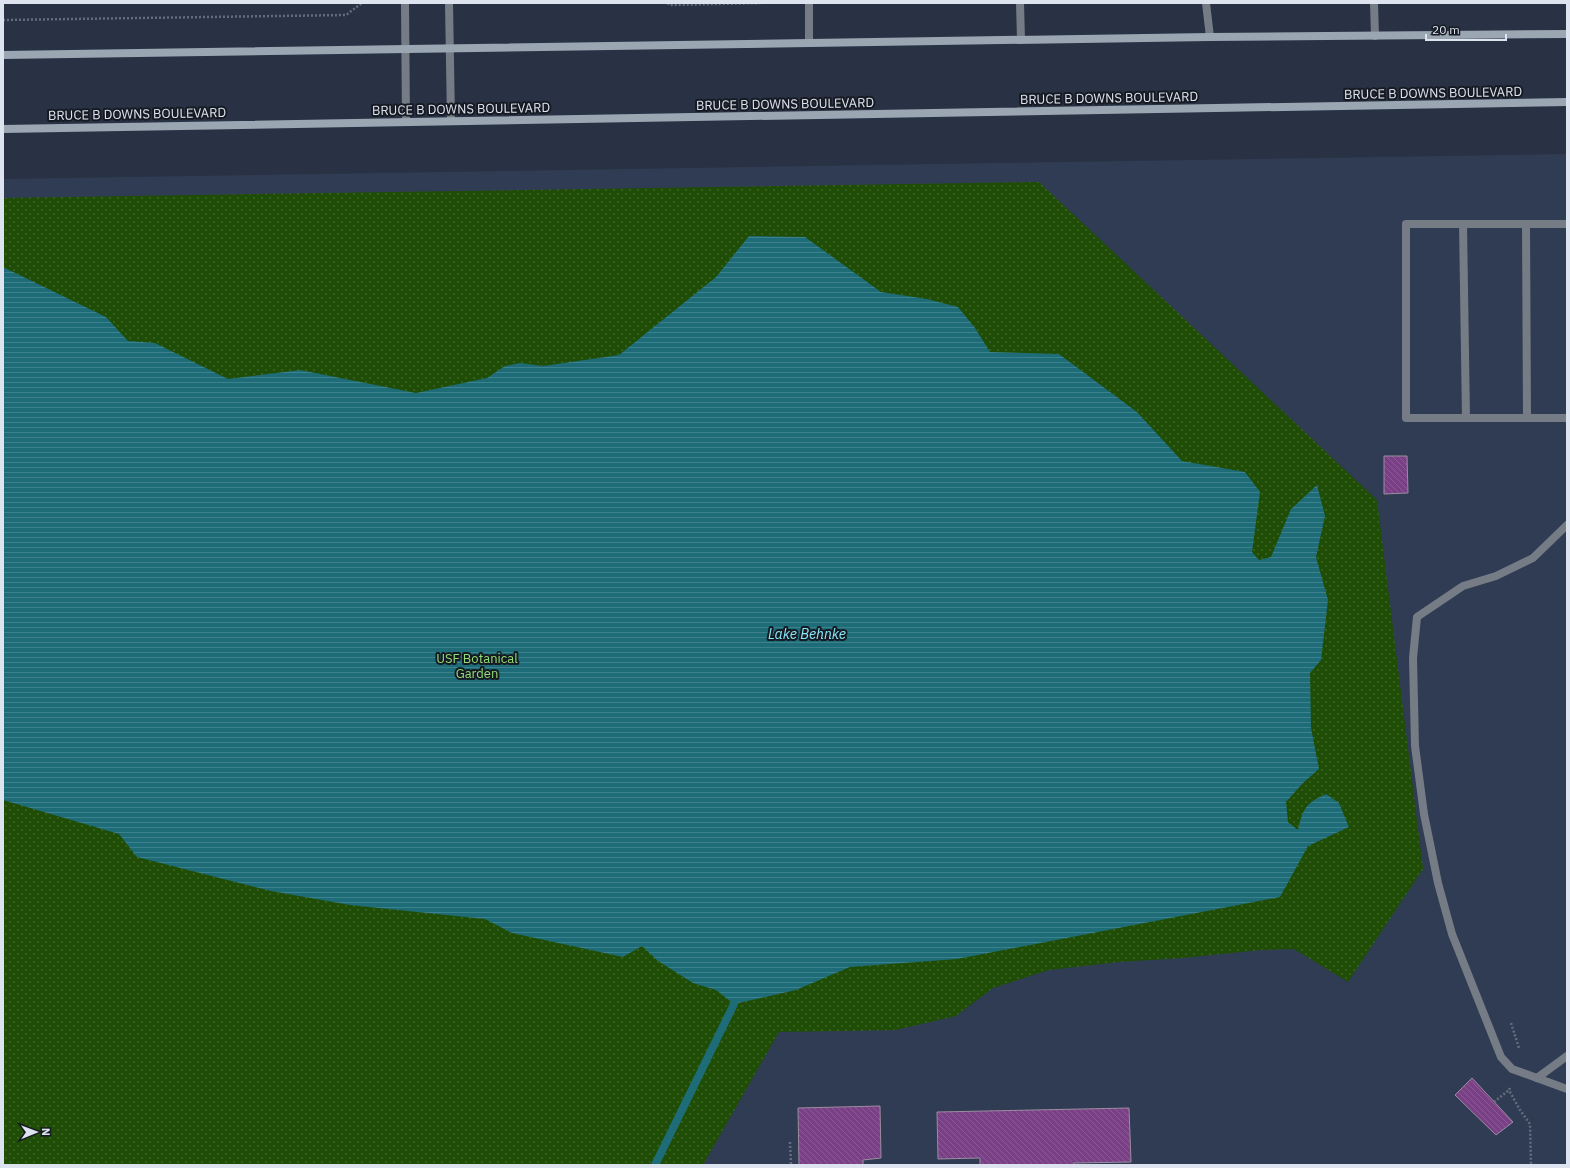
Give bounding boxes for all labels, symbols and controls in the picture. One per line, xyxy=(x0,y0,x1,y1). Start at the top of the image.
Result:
scale bar xyxy=(1426,16,1506,42)
text: 20 m xyxy=(1432,22,1460,37)
street label: BRUCE B DOWNS BOULEVARD xyxy=(1344,83,1522,103)
street label: BRUCE B DOWNS BOULEVARD xyxy=(1020,88,1198,108)
street label: BRUCE B DOWNS BOULEVARD xyxy=(696,94,874,114)
street label: BRUCE B DOWNS BOULEVARD xyxy=(372,99,550,119)
street label: BRUCE B DOWNS BOULEVARD xyxy=(48,104,226,124)
water label: Lake Behnke xyxy=(768,625,846,643)
park label: USF Botanical Garden xyxy=(436,650,518,682)
north arrow xyxy=(16,1112,56,1152)
text: N xyxy=(39,1128,53,1136)

